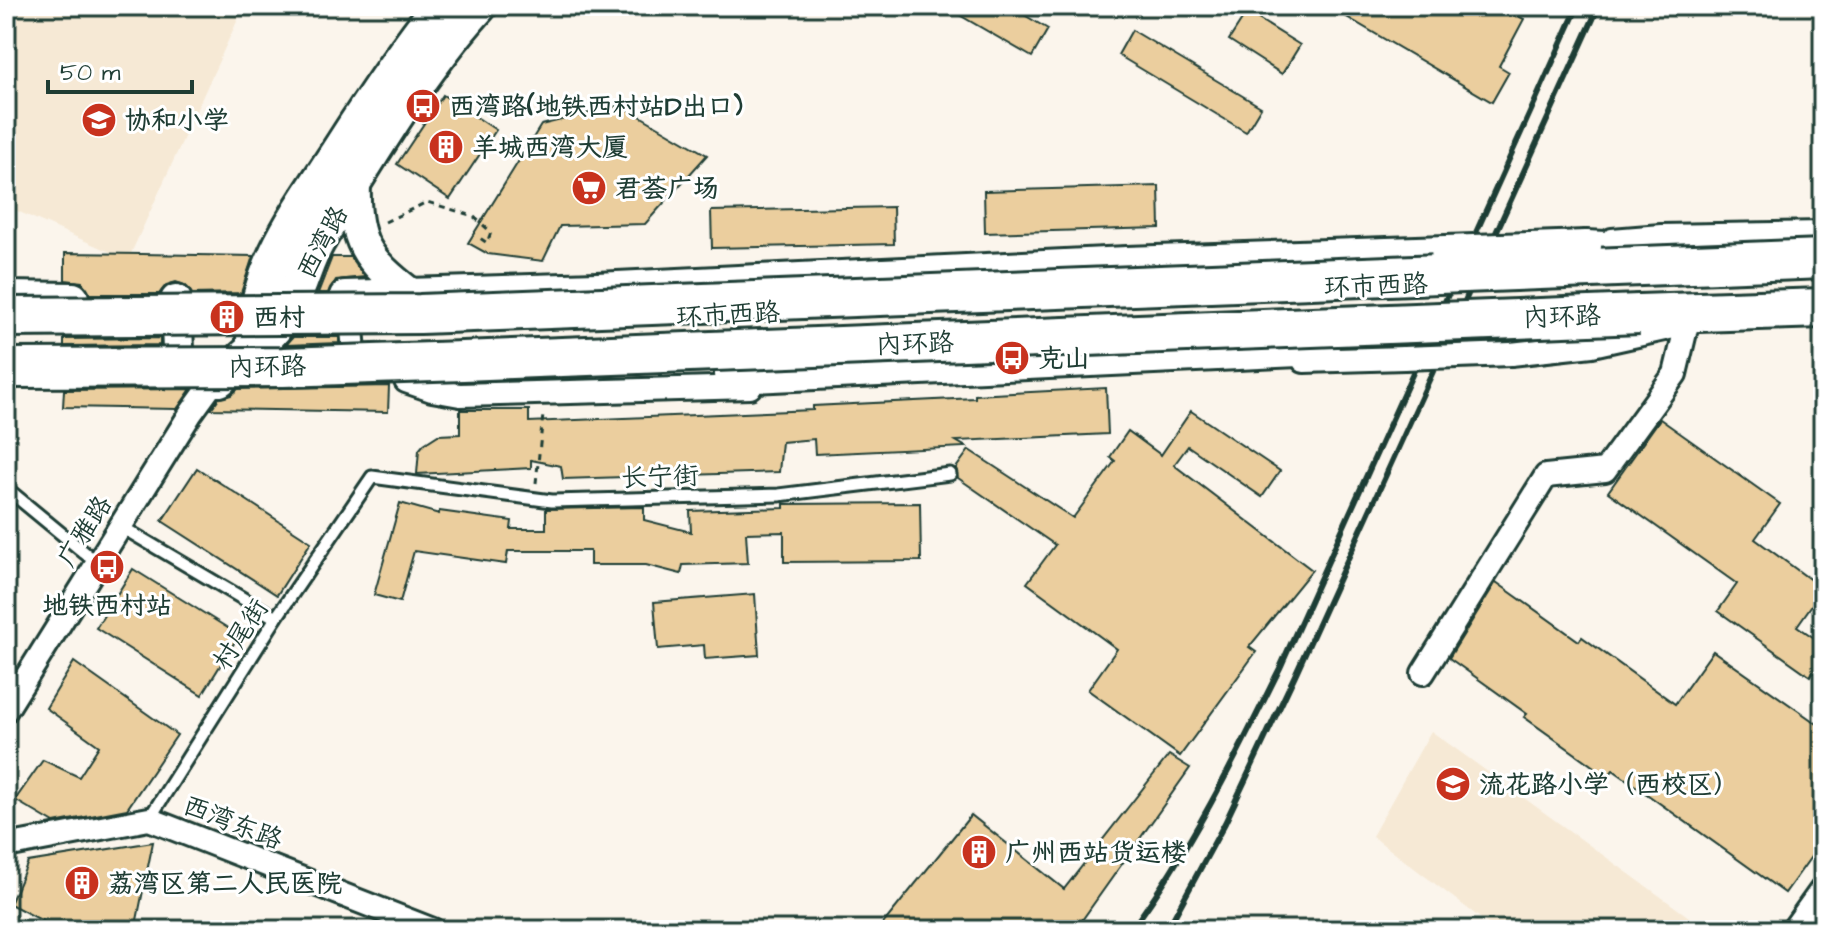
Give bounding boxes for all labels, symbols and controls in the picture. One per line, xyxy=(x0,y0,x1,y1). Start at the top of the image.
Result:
scale bar xyxy=(48,44,192,94)
text: 50 m xyxy=(60,56,121,90)
bus stop icon: 西湾路(地铁西村站D出口) xyxy=(404,87,442,125)
place label: 西湾路(地铁西村站D出口) xyxy=(449,89,743,125)
school or university icon: 协和小学 xyxy=(80,101,118,139)
place label: 协和小学 xyxy=(125,103,229,139)
building icon: 羊城西湾大厦 xyxy=(427,128,465,166)
place label: 羊城西湾大厦 xyxy=(472,130,628,166)
supermarket icon: 君荟广场 xyxy=(570,169,608,207)
place label: 君荟广场 xyxy=(615,171,719,207)
street label: 西湾路 xyxy=(289,200,357,285)
street label: 环市西路 xyxy=(1323,266,1429,306)
street label: 环市西路 xyxy=(675,294,781,336)
building icon: 西村 xyxy=(208,298,246,336)
street label: 内环路 xyxy=(1522,298,1602,336)
place label: 西村 xyxy=(253,300,305,336)
street label: 内环路 xyxy=(875,325,955,363)
bus stop icon: 克山 xyxy=(993,339,1031,377)
place label: 克山 xyxy=(1038,341,1090,377)
street label: 内环路 xyxy=(228,348,306,386)
street label: 长宁街 xyxy=(620,458,700,496)
street label: 广雅路 xyxy=(49,489,121,574)
bus stop icon: 地铁西村站 xyxy=(88,548,126,586)
place label: 地铁西村站 xyxy=(42,588,172,624)
street label: 村尾街 xyxy=(204,592,277,677)
school or university icon: 流花路小学（西校区） xyxy=(1434,765,1472,803)
place label: 流花路小学（西校区） xyxy=(1479,767,1739,803)
street label: 西湾东路 xyxy=(178,787,288,858)
building icon: 广州西站货运楼 xyxy=(960,833,998,871)
place label: 广州西站货运楼 xyxy=(1005,835,1187,871)
building icon: 荔湾区第二人民医院 xyxy=(63,864,101,902)
place label: 荔湾区第二人民医院 xyxy=(108,866,342,902)

